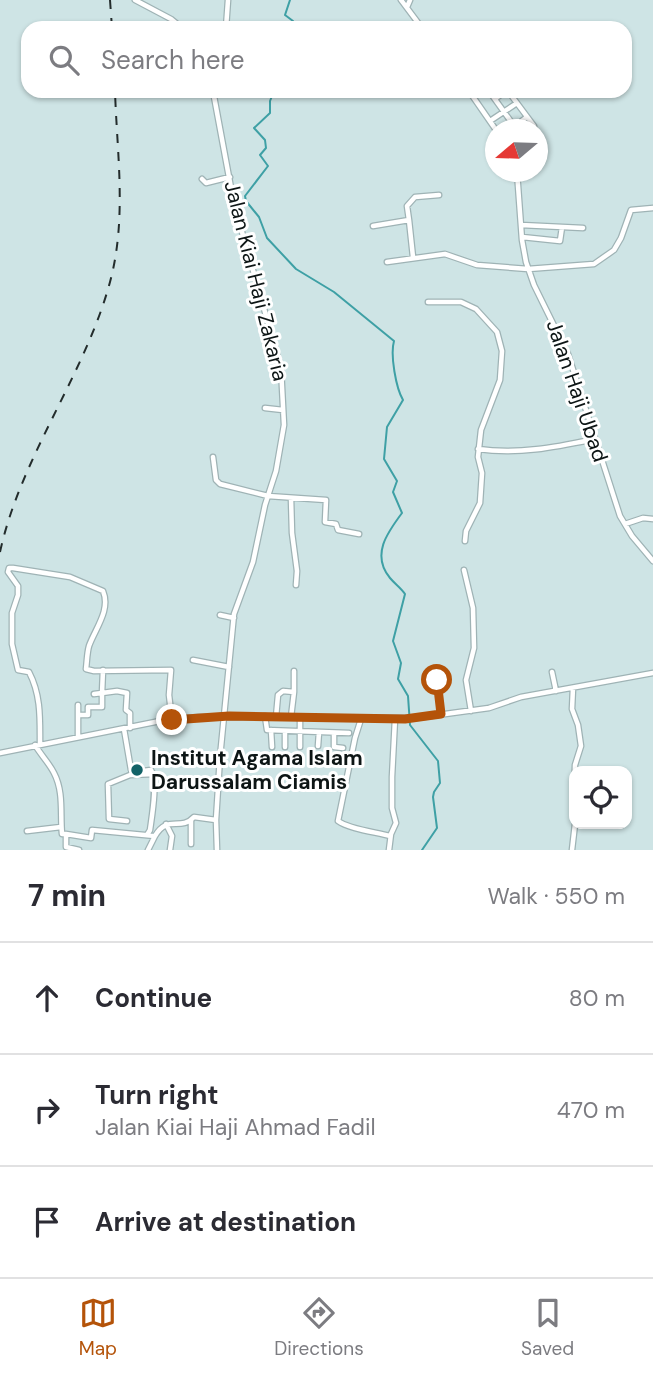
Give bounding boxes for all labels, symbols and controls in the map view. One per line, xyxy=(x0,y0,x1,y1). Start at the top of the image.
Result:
search box xyxy=(21,21,632,98)
icon: search xyxy=(45,41,83,79)
text: Search here xyxy=(101,43,244,77)
north arrow xyxy=(485,119,548,182)
street label: Jalan Kiai Haji Zakaria xyxy=(218,178,294,384)
street label: Jalan Haji Ubad xyxy=(540,316,614,466)
route start xyxy=(421,664,452,695)
route end xyxy=(156,704,187,735)
place label: Institut Agama Islam Darussalam Ciamis xyxy=(151,744,363,796)
marker: Institut Agama Islam Darussalam Ciamis xyxy=(129,762,145,778)
map controls xyxy=(569,766,632,829)
button: locate xyxy=(569,766,632,829)
text: 7 min xyxy=(28,876,106,915)
text: Walk · 550 m xyxy=(487,881,625,911)
icon: ahead xyxy=(28,979,66,1017)
text: Continue xyxy=(95,981,212,1015)
text: 80 m xyxy=(569,983,625,1013)
text: Turn right xyxy=(95,1078,219,1112)
icon: right xyxy=(28,1091,66,1129)
text: 470 m xyxy=(557,1095,625,1125)
text: Jalan Kiai Haji Ahmad Fadil xyxy=(95,1112,376,1142)
icon: arrive xyxy=(28,1203,66,1241)
text: Arrive at destination xyxy=(95,1205,356,1239)
tab: Map xyxy=(79,1294,117,1361)
tab: Directions xyxy=(274,1294,364,1361)
tab: Saved xyxy=(521,1294,574,1361)

